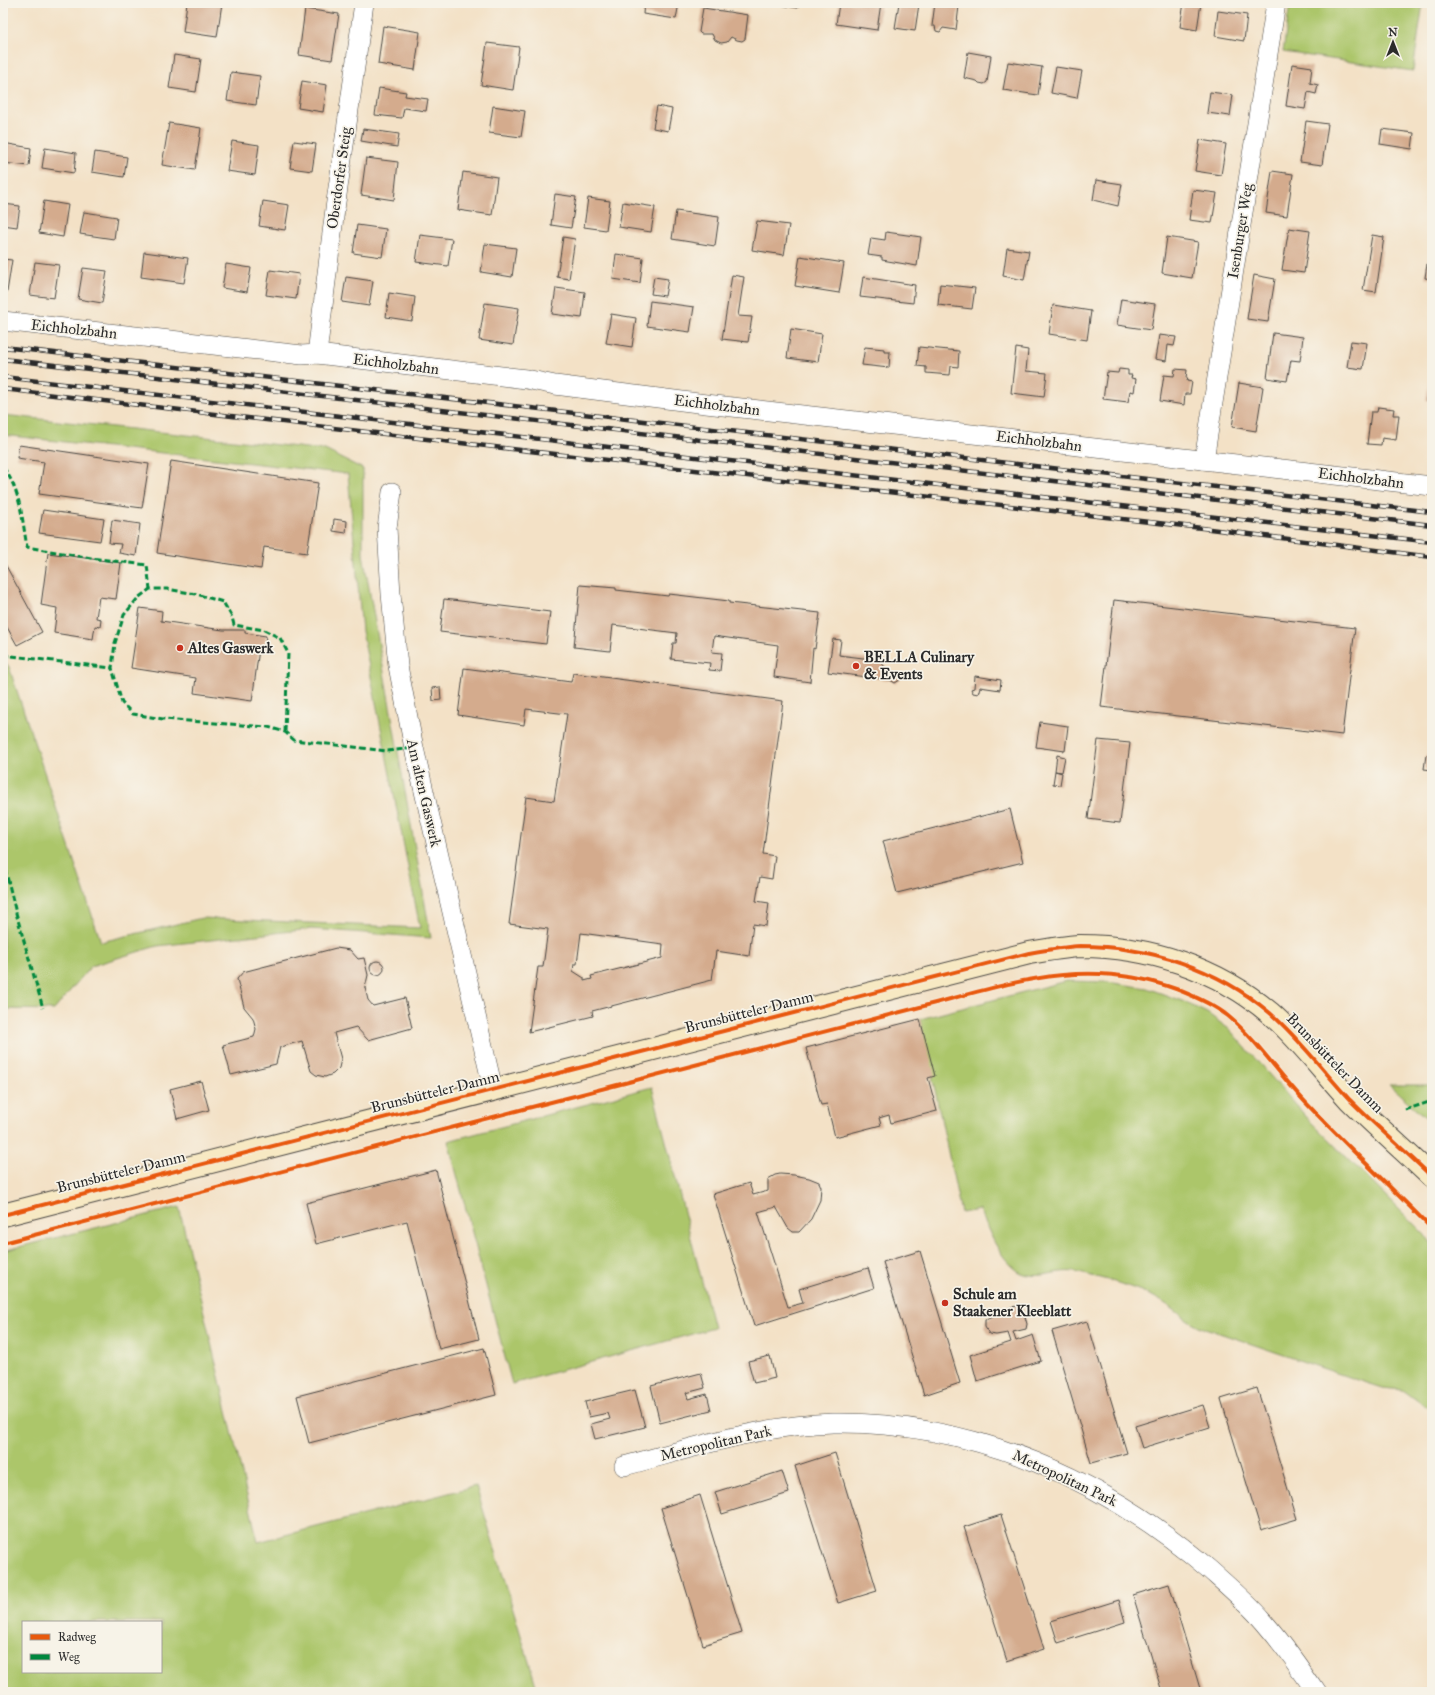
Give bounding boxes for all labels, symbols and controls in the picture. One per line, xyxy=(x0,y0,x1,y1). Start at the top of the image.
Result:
north arrow xyxy=(1373,22,1413,62)
text: N xyxy=(1388,26,1398,39)
street label: Oberdorfer Steig xyxy=(323,125,355,230)
street label: Isenburger Weg xyxy=(1224,181,1257,280)
street label: Eichholzbahn xyxy=(30,316,118,342)
street label: Eichholzbahn xyxy=(352,350,440,378)
street label: Eichholzbahn xyxy=(673,391,761,419)
street label: Eichholzbahn xyxy=(995,427,1083,455)
street label: Eichholzbahn xyxy=(1317,464,1405,492)
place label: Altes Gaswerk xyxy=(187,639,275,657)
marker: Altes Gaswerk xyxy=(175,643,185,653)
place label: BELLA Culinary & Events xyxy=(864,648,975,683)
marker: BELLA Culinary & Events xyxy=(851,661,861,671)
street label: Am alten Gaswerk xyxy=(403,736,445,849)
street label: Brunsbütteler Damm xyxy=(683,987,815,1037)
street label: Brunsbütteler Damm xyxy=(1283,1009,1387,1117)
street label: Brunsbütteler Damm xyxy=(369,1067,501,1117)
street label: Brunsbütteler Damm xyxy=(55,1147,187,1197)
place label: Schule am Staakener Kleeblatt xyxy=(953,1285,1072,1320)
marker: Schule am Staakener Kleeblatt xyxy=(940,1298,950,1308)
street label: Metropolitan Park xyxy=(659,1421,773,1465)
street label: Metropolitan Park xyxy=(1010,1446,1120,1510)
legend xyxy=(22,1621,162,1673)
text: Radweg xyxy=(58,1630,96,1645)
text: Weg xyxy=(58,1650,80,1665)

